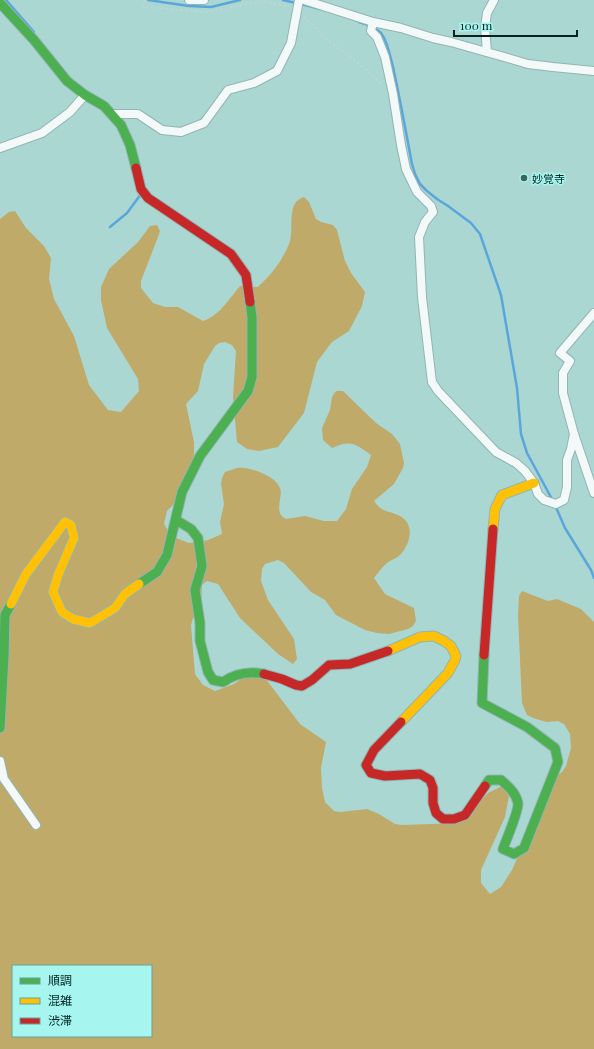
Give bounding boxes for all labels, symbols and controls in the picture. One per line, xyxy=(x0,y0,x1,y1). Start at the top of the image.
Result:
scale bar xyxy=(454,12,577,38)
text: 100 m xyxy=(460,17,493,33)
place label: 妙覚寺 xyxy=(532,171,565,186)
marker: 妙覚寺 xyxy=(519,173,529,183)
legend xyxy=(12,965,152,1037)
text: 順調 xyxy=(48,972,72,988)
text: 混雑 xyxy=(48,992,72,1008)
text: 渋滞 xyxy=(48,1012,72,1028)

